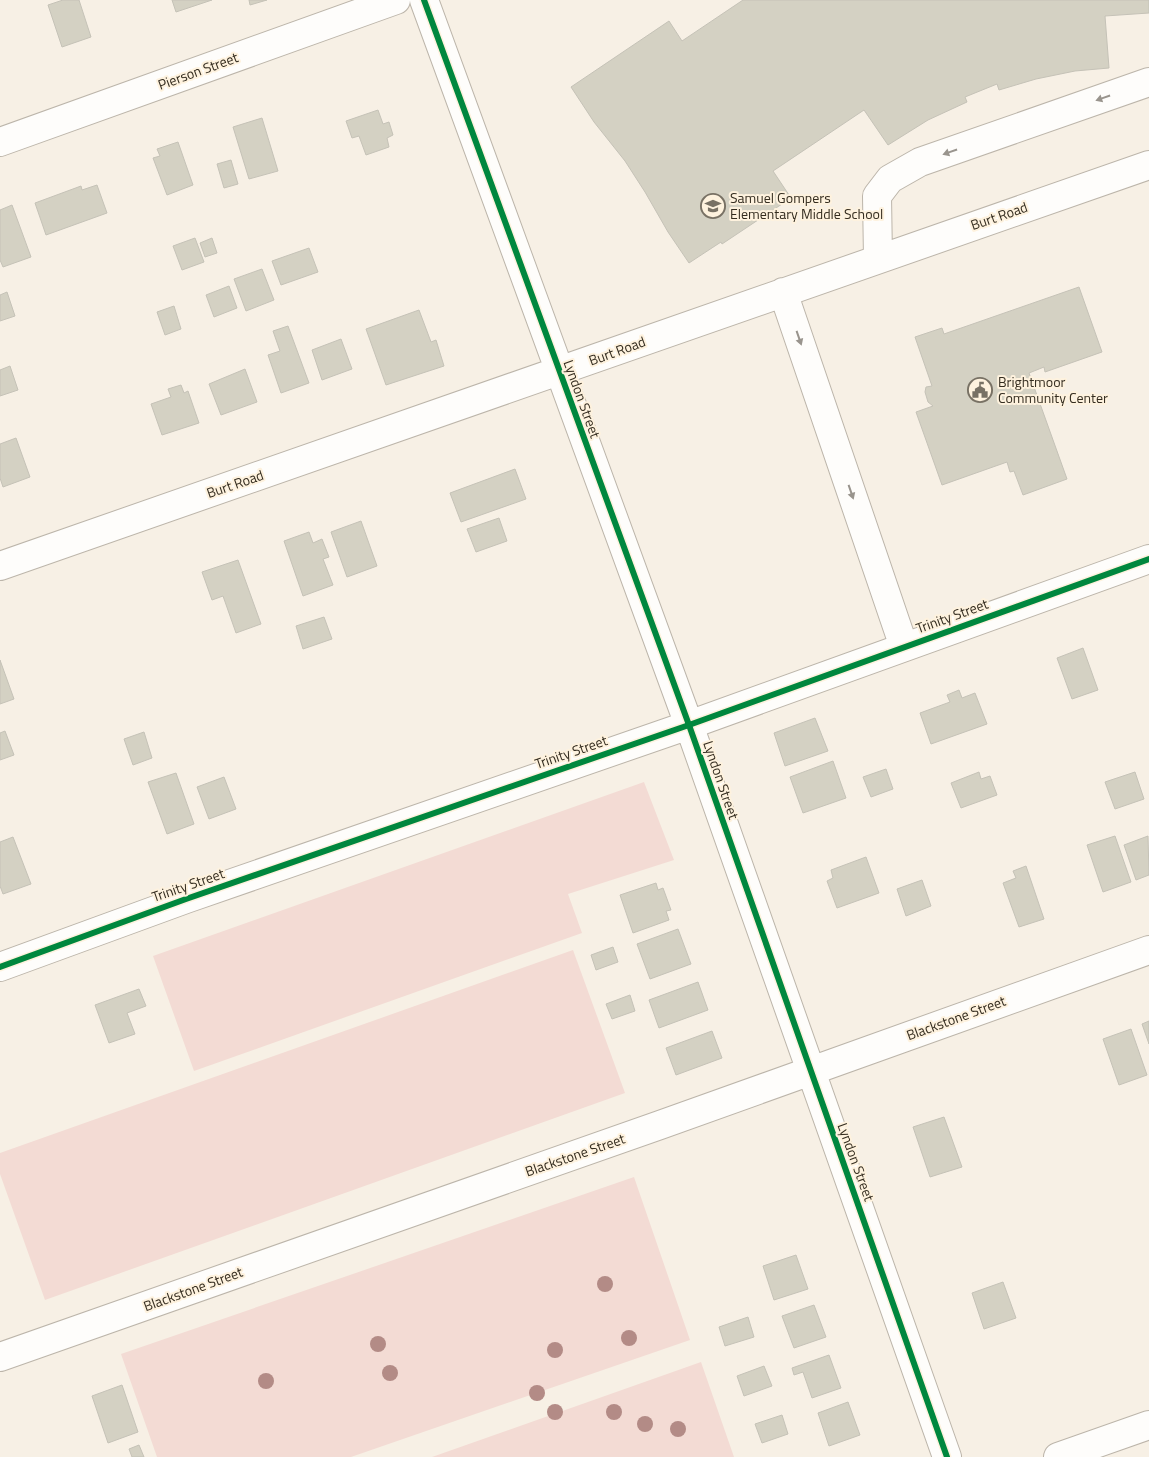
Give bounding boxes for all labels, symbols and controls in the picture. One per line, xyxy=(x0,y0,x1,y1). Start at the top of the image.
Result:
street label: Pierson Street xyxy=(155,46,241,95)
one-way arrow xyxy=(1095,94,1110,102)
one-way arrow xyxy=(942,148,957,156)
place label: Samuel Gompers Elementary Middle School xyxy=(730,187,883,224)
school or university icon: Samuel Gompers Elementary Middle School xyxy=(700,193,726,219)
street label: Burt Road xyxy=(967,196,1030,235)
street label: Burt Road xyxy=(585,331,648,371)
one-way arrow xyxy=(795,331,803,346)
street label: Lyndon Street xyxy=(559,357,606,441)
place label: Brightmoor Community Center xyxy=(998,371,1108,408)
public building icon: Brightmoor Community Center xyxy=(967,377,993,403)
street label: Burt Road xyxy=(203,464,266,503)
one-way arrow xyxy=(847,485,855,500)
street label: Trinity Street xyxy=(913,593,991,638)
street label: Trinity Street xyxy=(532,729,610,774)
street label: Lyndon Street xyxy=(698,738,745,822)
street label: Trinity Street xyxy=(149,862,227,907)
street label: Blackstone Street xyxy=(903,990,1008,1045)
street label: Lyndon Street xyxy=(833,1120,880,1204)
street label: Blackstone Street xyxy=(522,1128,628,1181)
street label: Blackstone Street xyxy=(140,1261,245,1316)

